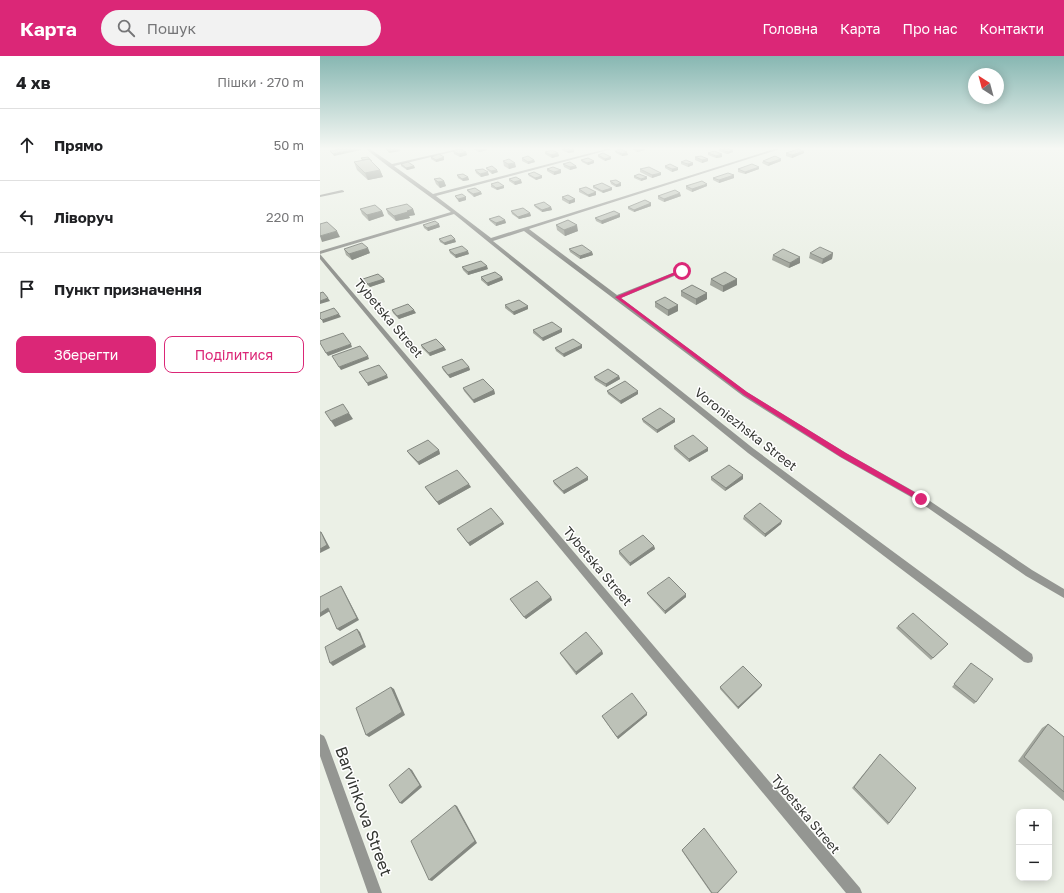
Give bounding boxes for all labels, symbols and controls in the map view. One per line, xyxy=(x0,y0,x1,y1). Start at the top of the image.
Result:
search box xyxy=(101,10,381,46)
text: Карта xyxy=(20,17,77,40)
icon: search xyxy=(115,17,137,39)
text: Пошук xyxy=(147,19,196,37)
text: Головна xyxy=(762,20,818,37)
text: Карта xyxy=(840,20,881,37)
text: Про нас xyxy=(903,20,958,37)
text: Контакти xyxy=(980,20,1044,37)
north arrow xyxy=(968,68,1004,104)
text: 4 хв xyxy=(16,72,51,93)
text: Пішки · 270 m xyxy=(217,74,304,90)
icon: ahead xyxy=(16,134,38,156)
text: Прямо xyxy=(54,136,103,154)
text: 50 m xyxy=(274,137,304,153)
icon: left xyxy=(16,206,38,228)
text: Ліворуч xyxy=(54,208,113,226)
text: 220 m xyxy=(266,209,304,225)
route start xyxy=(673,262,691,280)
street label: Tybetska Street xyxy=(351,275,427,361)
icon: arrive xyxy=(16,278,38,300)
text: Пункт призначення xyxy=(54,280,202,298)
button: Зберегти xyxy=(16,336,156,373)
button: Поділитися xyxy=(164,336,304,373)
street label: Voroniezhska Street xyxy=(692,384,800,474)
route end xyxy=(912,490,930,508)
street label: Tybetska Street xyxy=(560,523,636,609)
street label: Barvinkova Street xyxy=(331,743,397,879)
street label: Tybetska Street xyxy=(768,771,844,857)
map controls xyxy=(1016,809,1052,881)
button: + xyxy=(1016,809,1052,845)
button: − xyxy=(1016,845,1052,881)

